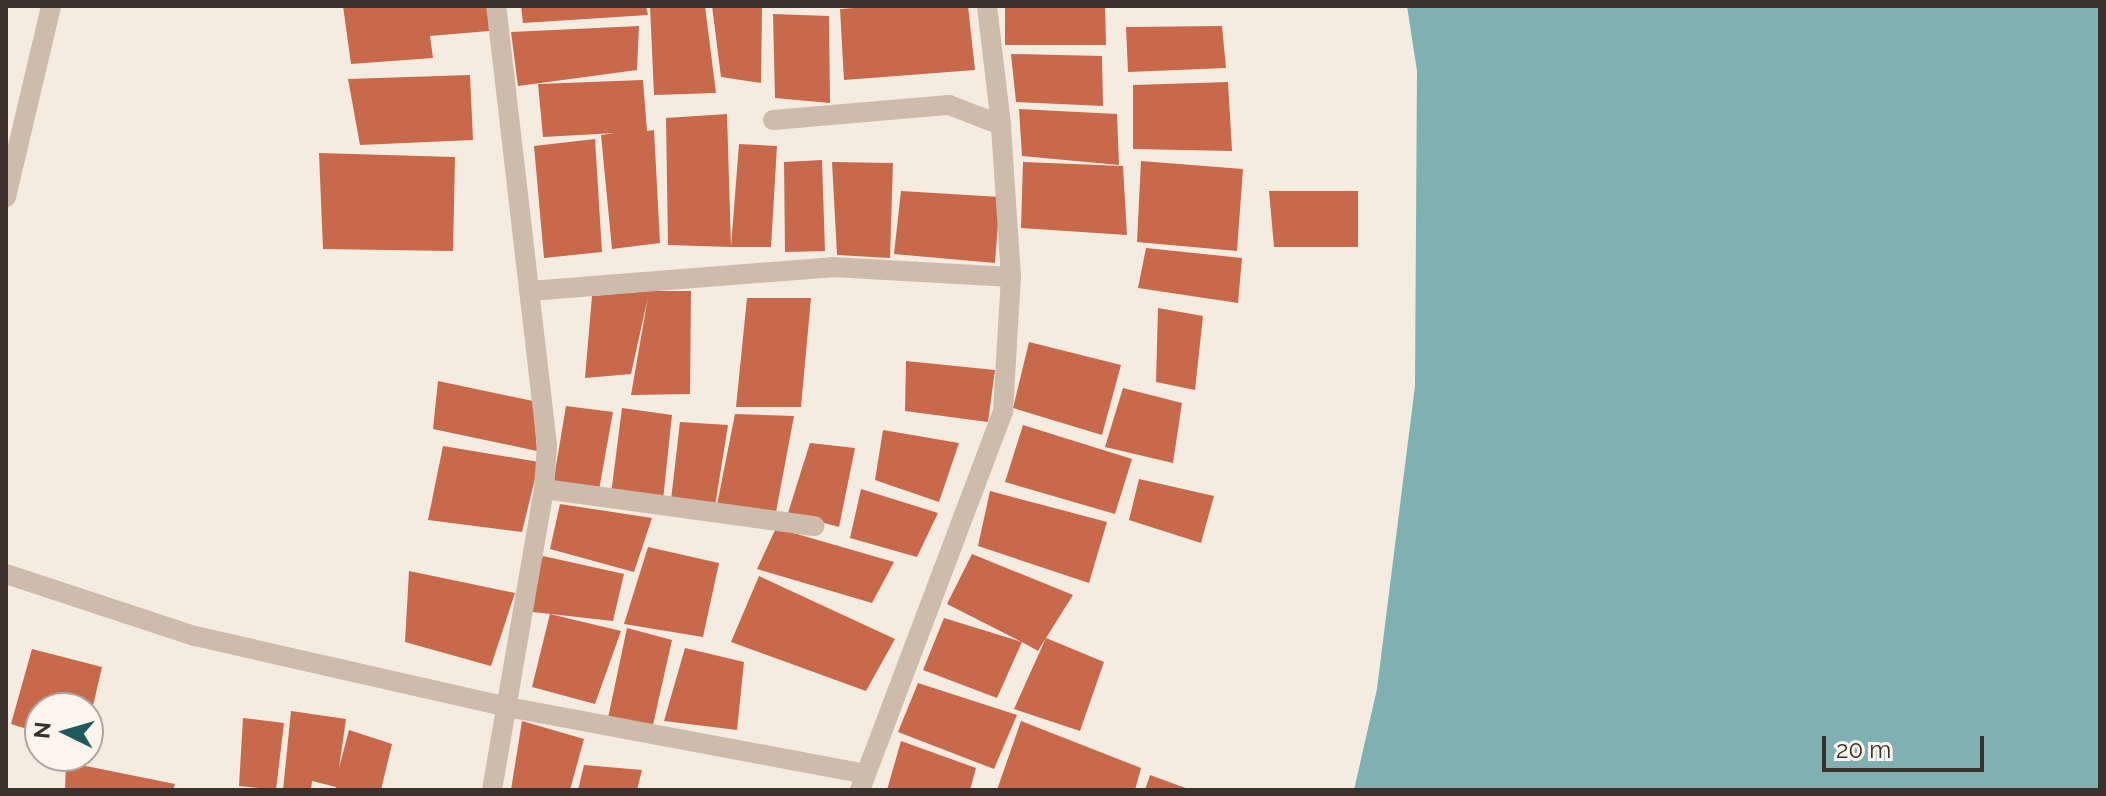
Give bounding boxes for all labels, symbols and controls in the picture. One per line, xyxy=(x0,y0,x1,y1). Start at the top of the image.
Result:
north arrow xyxy=(24,692,104,772)
scale bar xyxy=(1826,720,1988,770)
text: N xyxy=(28,721,56,740)
text: 20 m xyxy=(1836,735,1891,764)

